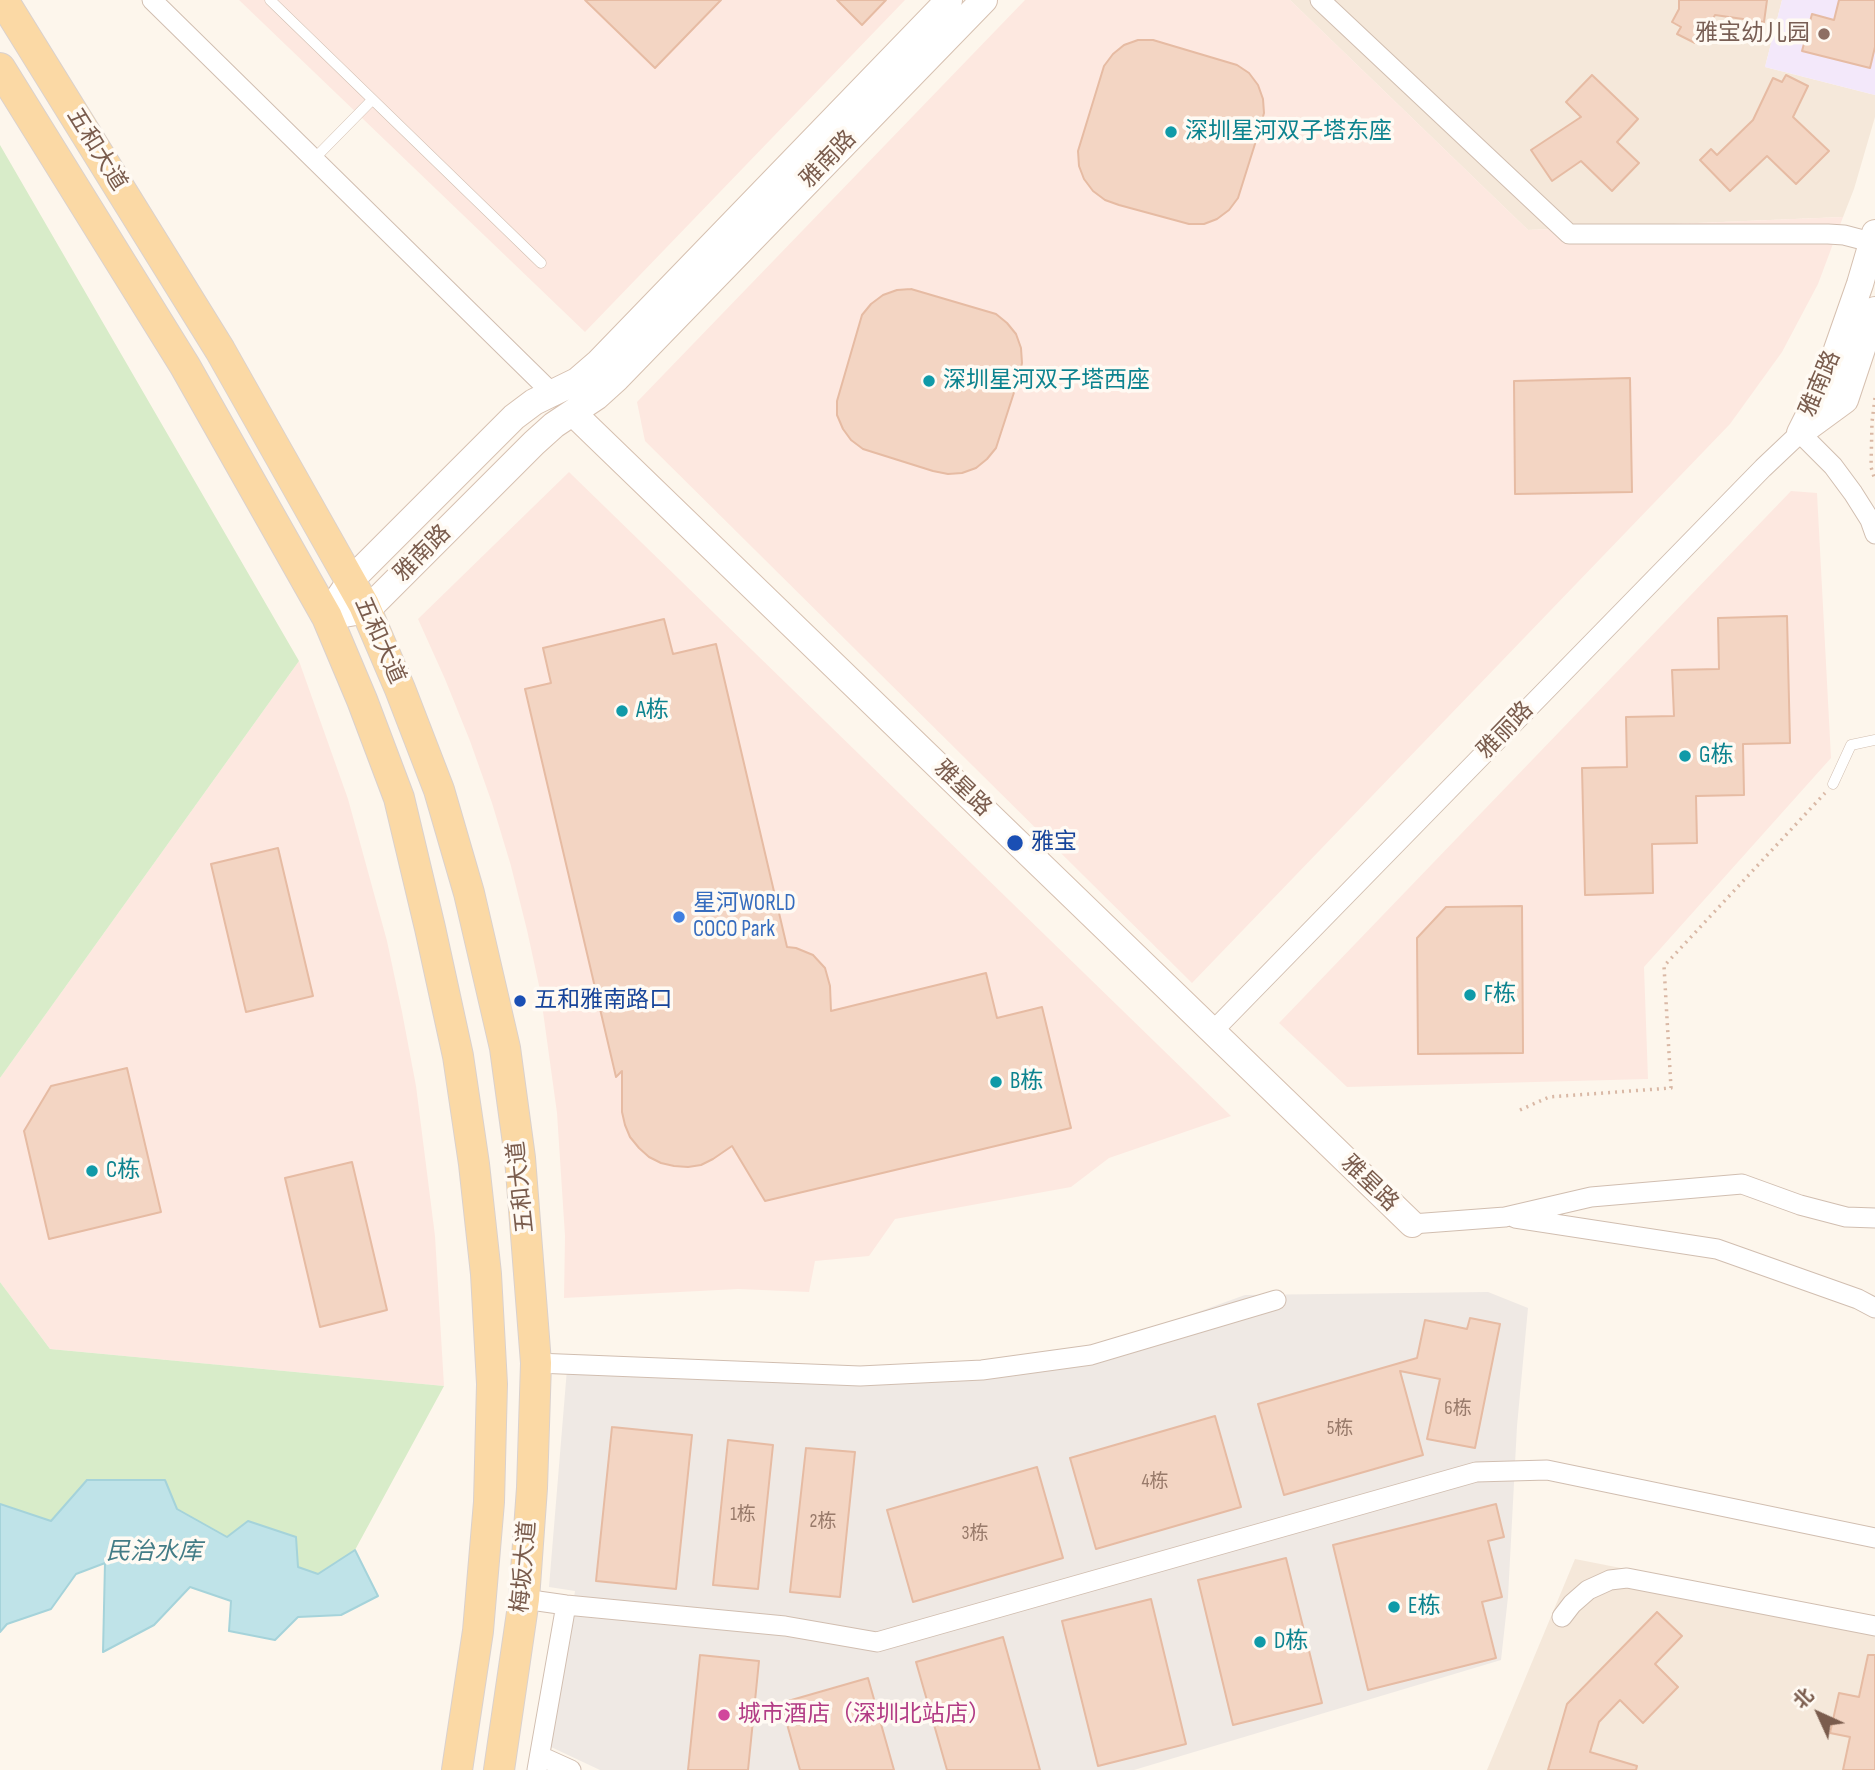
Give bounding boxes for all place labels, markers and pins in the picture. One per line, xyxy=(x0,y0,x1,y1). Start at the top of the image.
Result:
place label: 雅宝幼儿园 xyxy=(1695,20,1810,48)
marker: 雅宝幼儿园 xyxy=(1816,26,1832,42)
place label: 深圳星河双子塔东座 xyxy=(1185,118,1392,146)
marker: 深圳星河双子塔东座 xyxy=(1163,124,1179,140)
place label: 深圳星河双子塔西座 xyxy=(943,367,1150,395)
marker: 深圳星河双子塔西座 xyxy=(921,373,937,389)
place label: A栋 xyxy=(636,697,669,725)
marker: A栋 xyxy=(614,703,630,719)
place label: G栋 xyxy=(1699,742,1734,770)
marker: G栋 xyxy=(1677,748,1693,764)
place label: 雅宝 xyxy=(1031,829,1077,857)
marker: 雅宝 xyxy=(1005,833,1025,853)
place label: 星河WORLD COCO Park xyxy=(693,890,796,944)
marker: 星河WORLD COCO Park xyxy=(671,909,687,925)
place label: F栋 xyxy=(1484,981,1516,1009)
place label: 五和雅南路口 xyxy=(534,987,672,1015)
marker: F栋 xyxy=(1462,987,1478,1003)
marker: 五和雅南路口 xyxy=(512,993,528,1009)
place label: B栋 xyxy=(1010,1068,1043,1096)
marker: B栋 xyxy=(988,1074,1004,1090)
place label: C栋 xyxy=(106,1157,140,1185)
marker: C栋 xyxy=(84,1163,100,1179)
place label: E栋 xyxy=(1408,1593,1440,1621)
marker: E栋 xyxy=(1386,1599,1402,1615)
place label: D栋 xyxy=(1274,1628,1308,1656)
marker: D栋 xyxy=(1252,1634,1268,1650)
place label: 城市酒店（深圳北站店） xyxy=(738,1701,991,1729)
marker: 城市酒店（深圳北站店） xyxy=(716,1707,732,1723)

